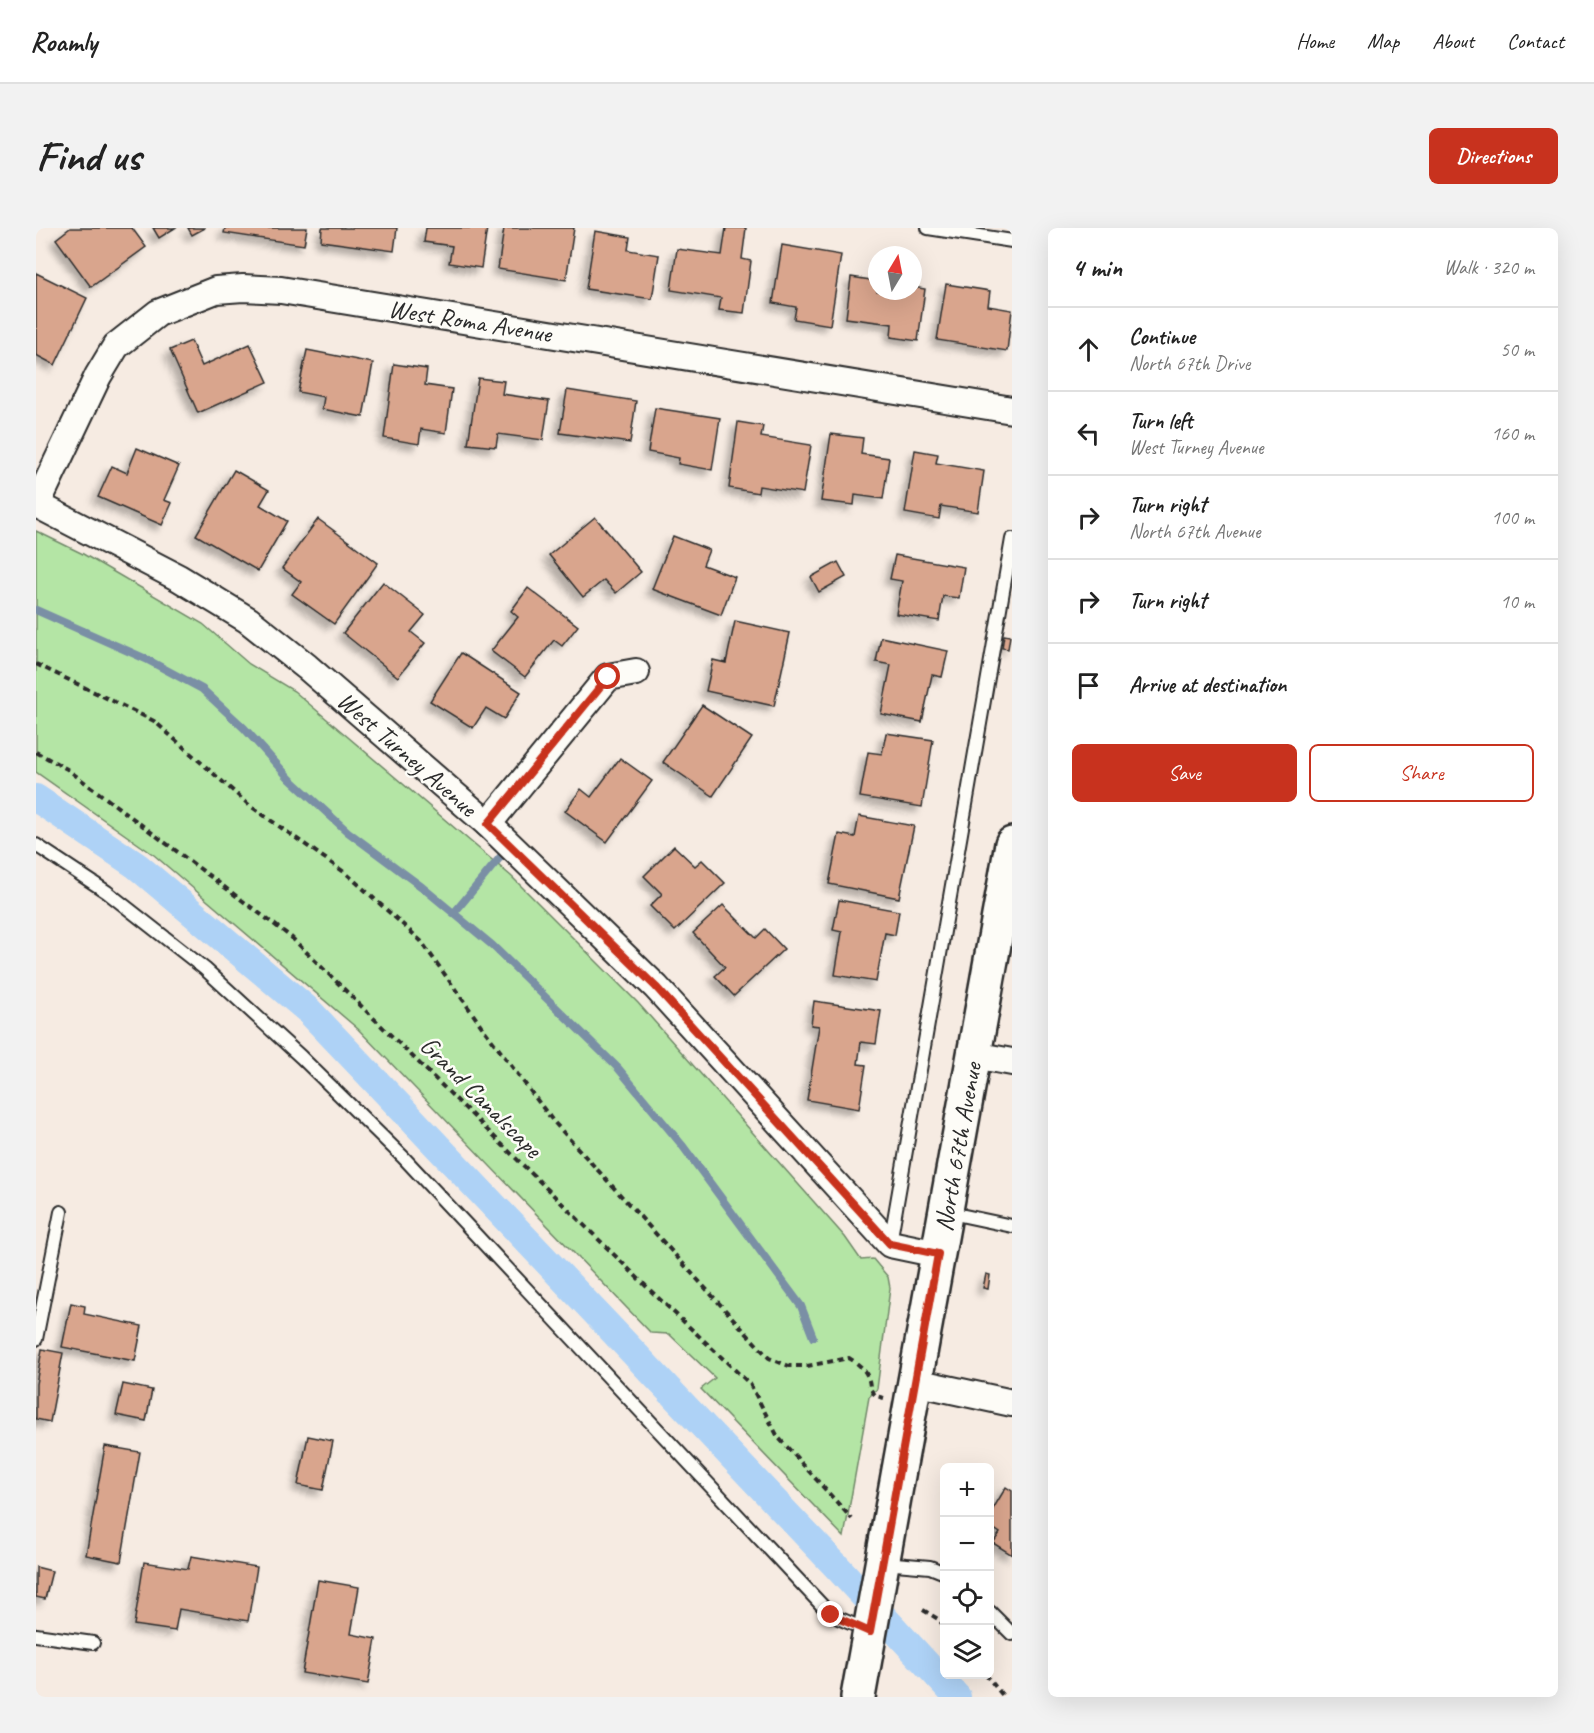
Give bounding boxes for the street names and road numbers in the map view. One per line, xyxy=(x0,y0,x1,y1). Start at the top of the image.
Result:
street label: West Roma Avenue xyxy=(386,292,555,350)
street label: West Turney Avenue xyxy=(330,684,485,825)
street label: Grand Canalscape xyxy=(413,1029,550,1166)
street label: North 67th Avenue xyxy=(927,1059,989,1234)

